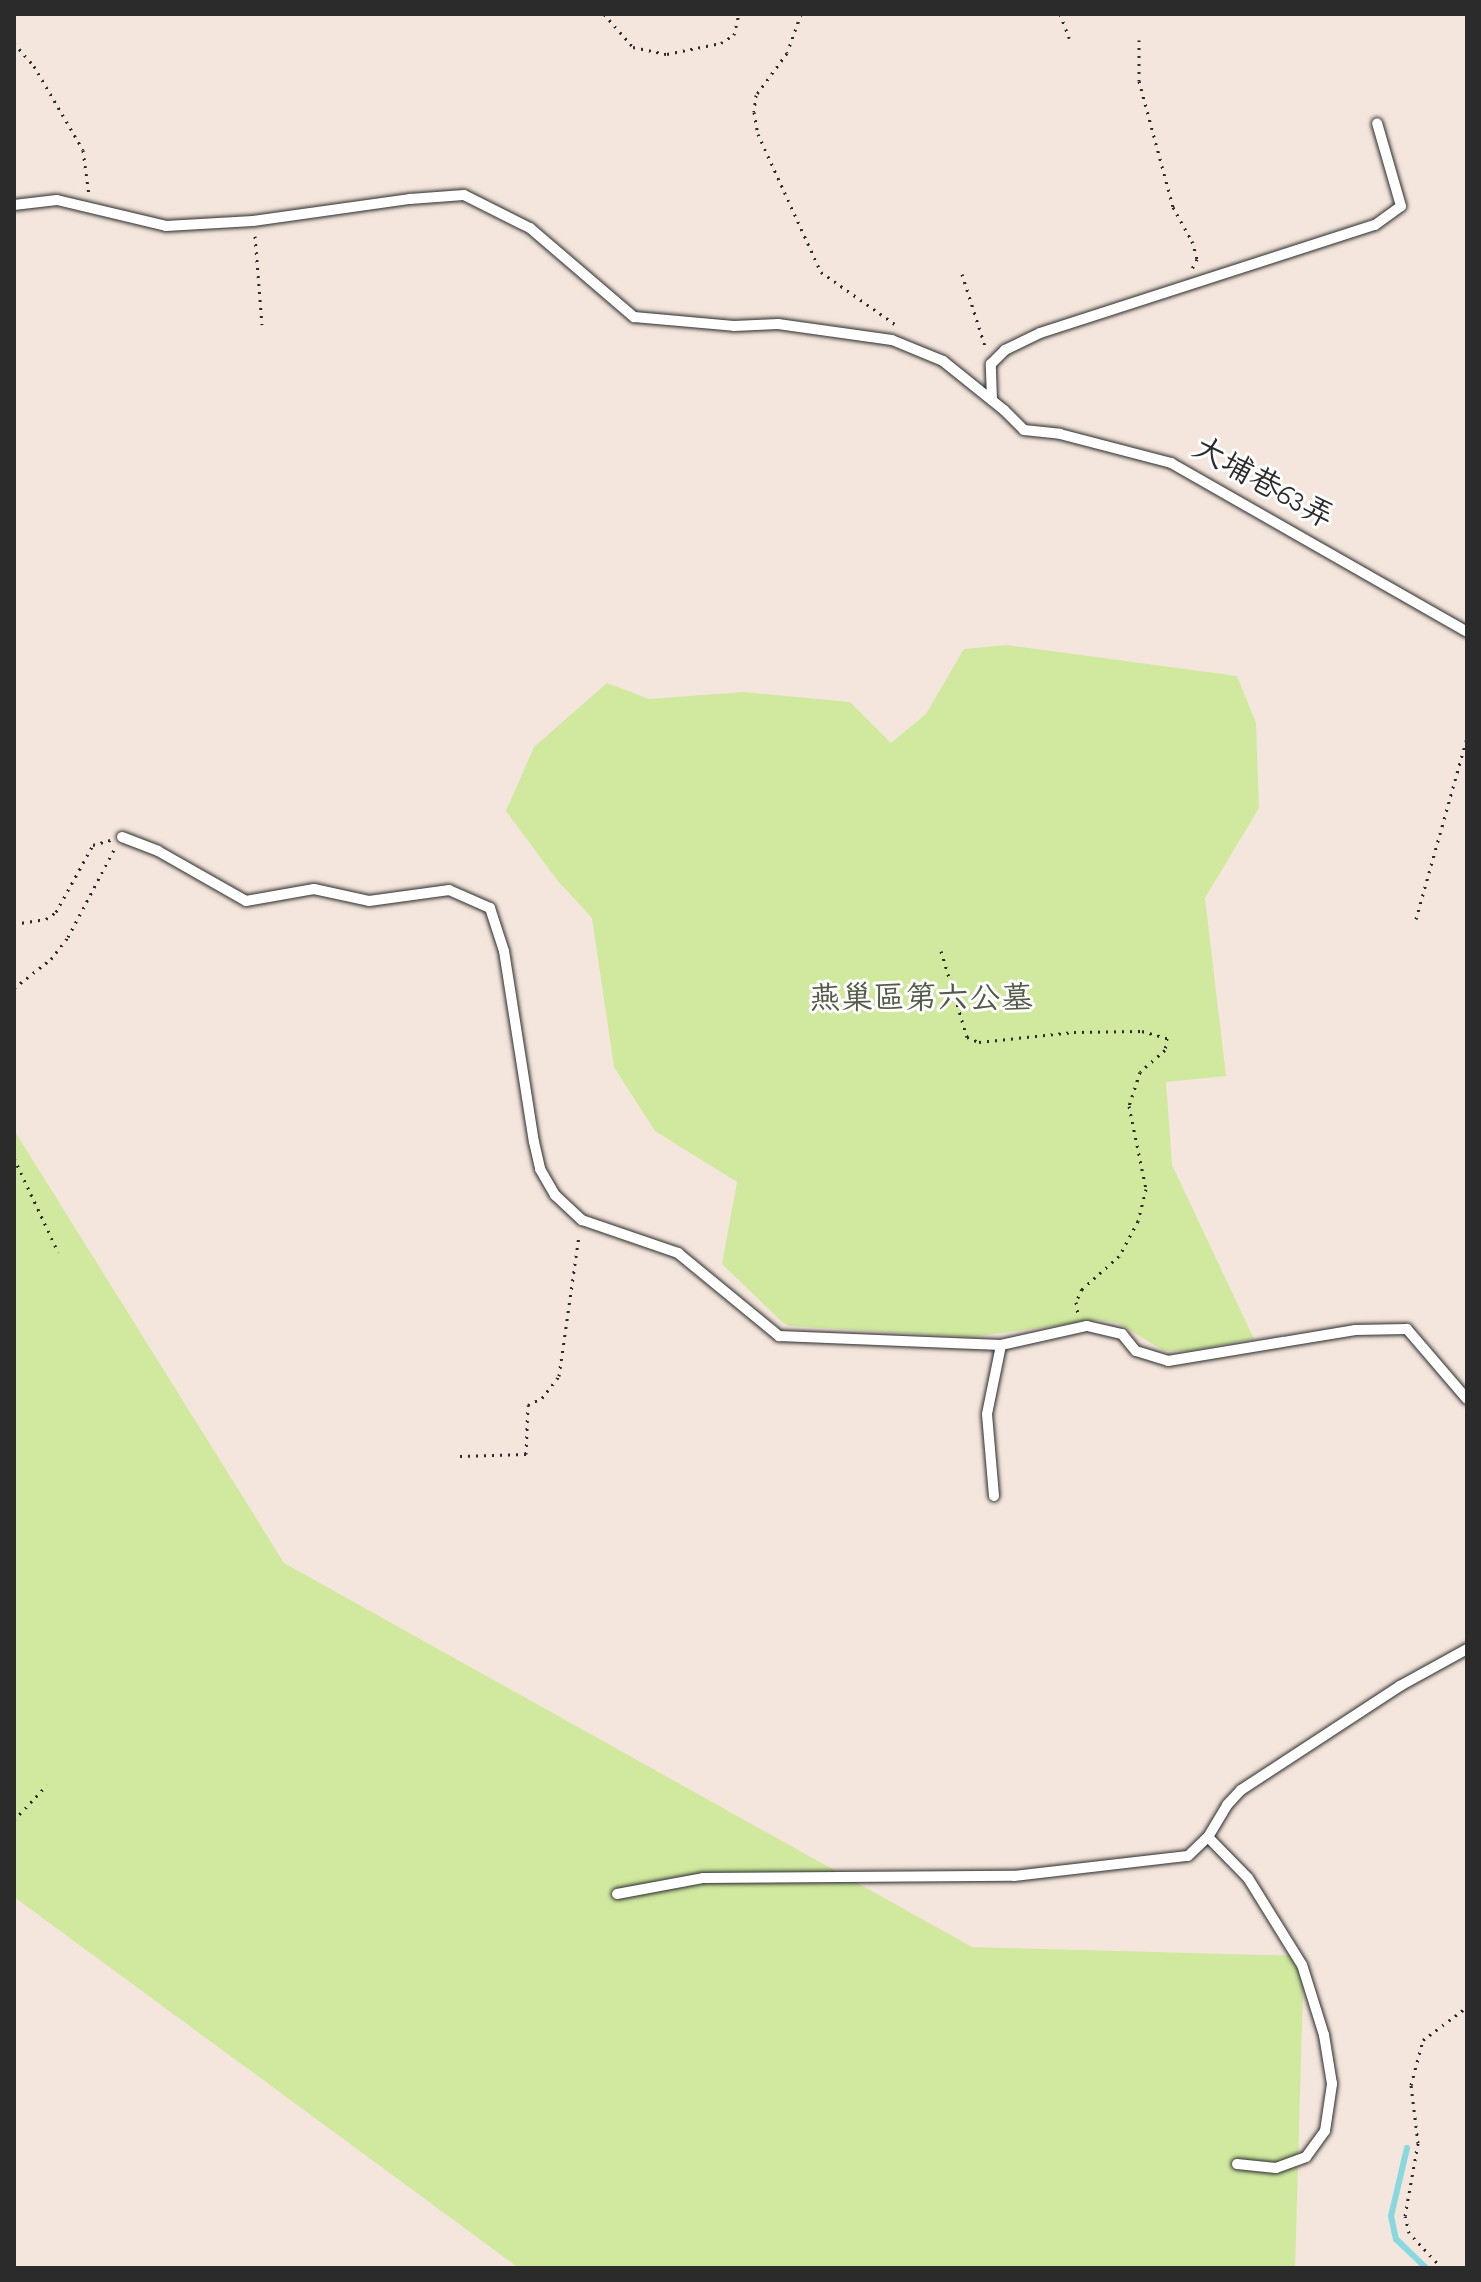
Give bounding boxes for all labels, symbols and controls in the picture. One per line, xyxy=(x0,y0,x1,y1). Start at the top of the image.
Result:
street label: 大埔巷63弄 xyxy=(1185,431,1339,539)
park label: 燕巢區第六公墓 xyxy=(809,982,1033,1020)

